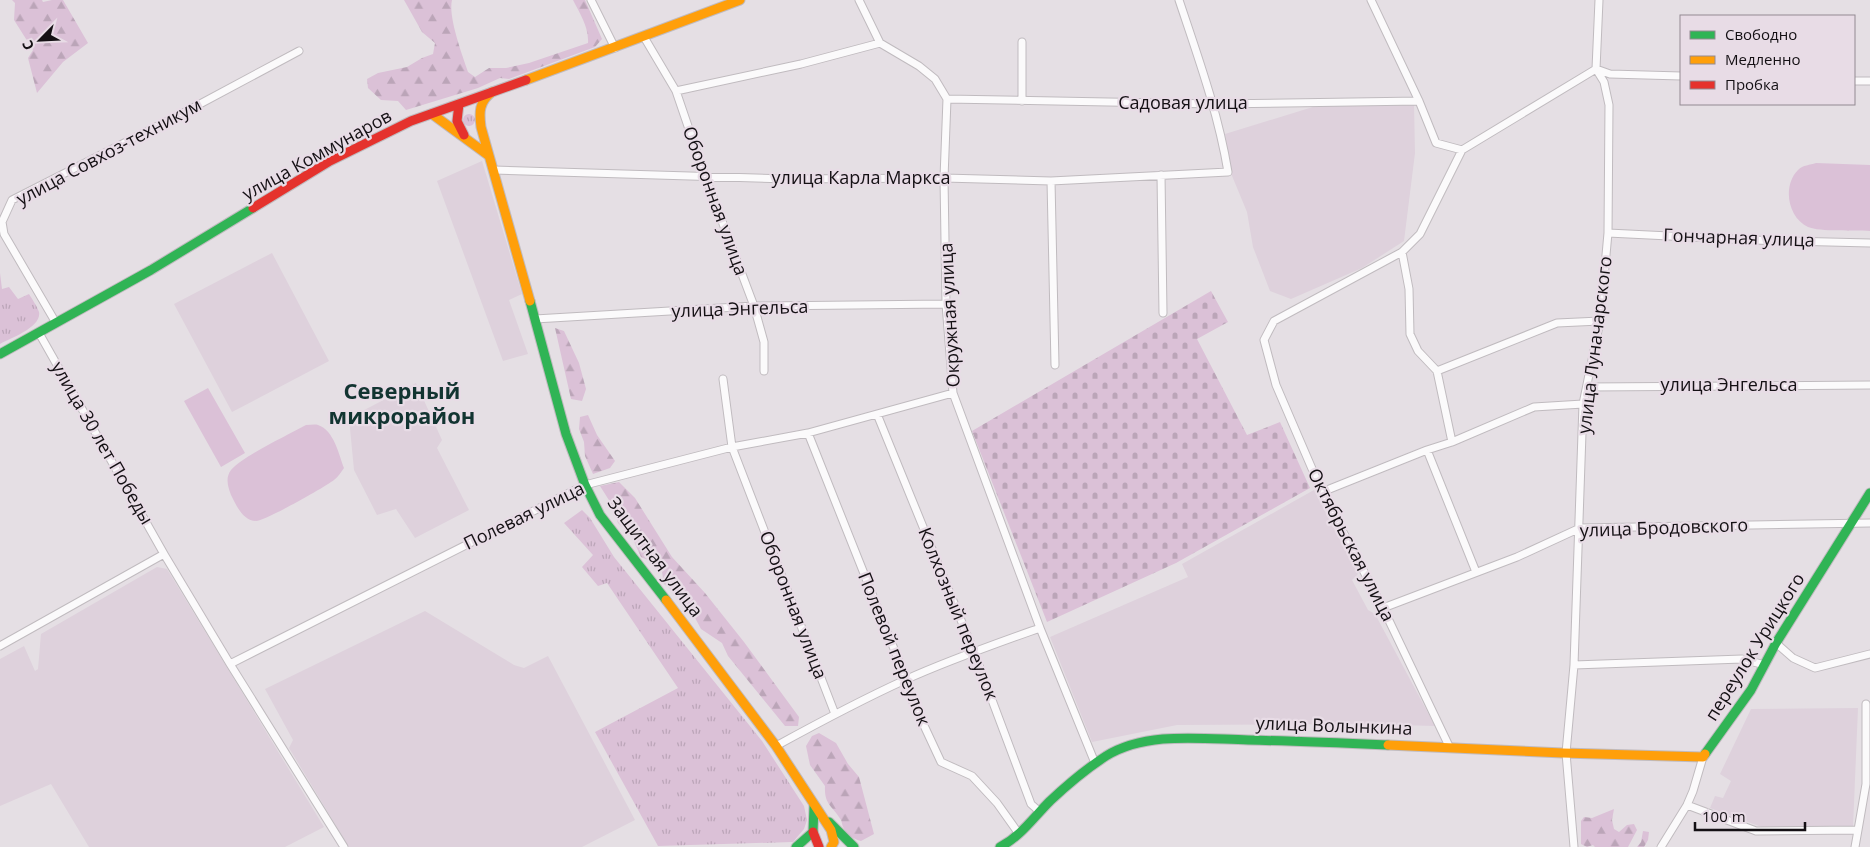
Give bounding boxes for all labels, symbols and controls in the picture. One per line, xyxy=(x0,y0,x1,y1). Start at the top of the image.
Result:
north arrow xyxy=(15,15,65,65)
legend xyxy=(1680,15,1855,105)
text: Свободно xyxy=(1725,24,1797,44)
text: С xyxy=(17,37,38,53)
text: Медленно xyxy=(1725,49,1801,69)
text: Пробка xyxy=(1725,74,1779,94)
street label: Садовая улица xyxy=(1118,90,1248,114)
street label: улица Совхоз-техникум xyxy=(12,92,205,210)
street label: улица Коммунаров xyxy=(237,103,396,205)
street label: Оборонная улица xyxy=(678,123,754,278)
street label: улица Карла Маркса xyxy=(772,165,950,189)
street label: Гончарная улица xyxy=(1663,222,1815,252)
street label: Окружная улица xyxy=(933,242,965,388)
street label: улица Луначарского xyxy=(1571,255,1617,435)
street label: улица Энгельса xyxy=(671,294,809,322)
street label: улица 30 лет Победы xyxy=(46,357,159,528)
street label: улица Энгельса xyxy=(1661,372,1797,396)
district label: Северный микрорайон xyxy=(329,375,475,430)
street label: Октябрьская улица xyxy=(1303,464,1401,625)
street label: Полевая улица xyxy=(459,476,588,555)
street label: Защитная улица xyxy=(603,491,709,621)
street label: улица Бродовского xyxy=(1579,512,1749,542)
street label: Колхозный переулок xyxy=(913,524,1005,704)
street label: Оборонная улица xyxy=(755,527,833,682)
street label: Полевой переулок xyxy=(853,568,937,730)
street label: переулок Урицкого xyxy=(1699,568,1809,725)
street label: улица Волынкина xyxy=(1255,710,1413,740)
scale bar xyxy=(1695,800,1805,832)
text: 100 m xyxy=(1702,806,1746,826)

